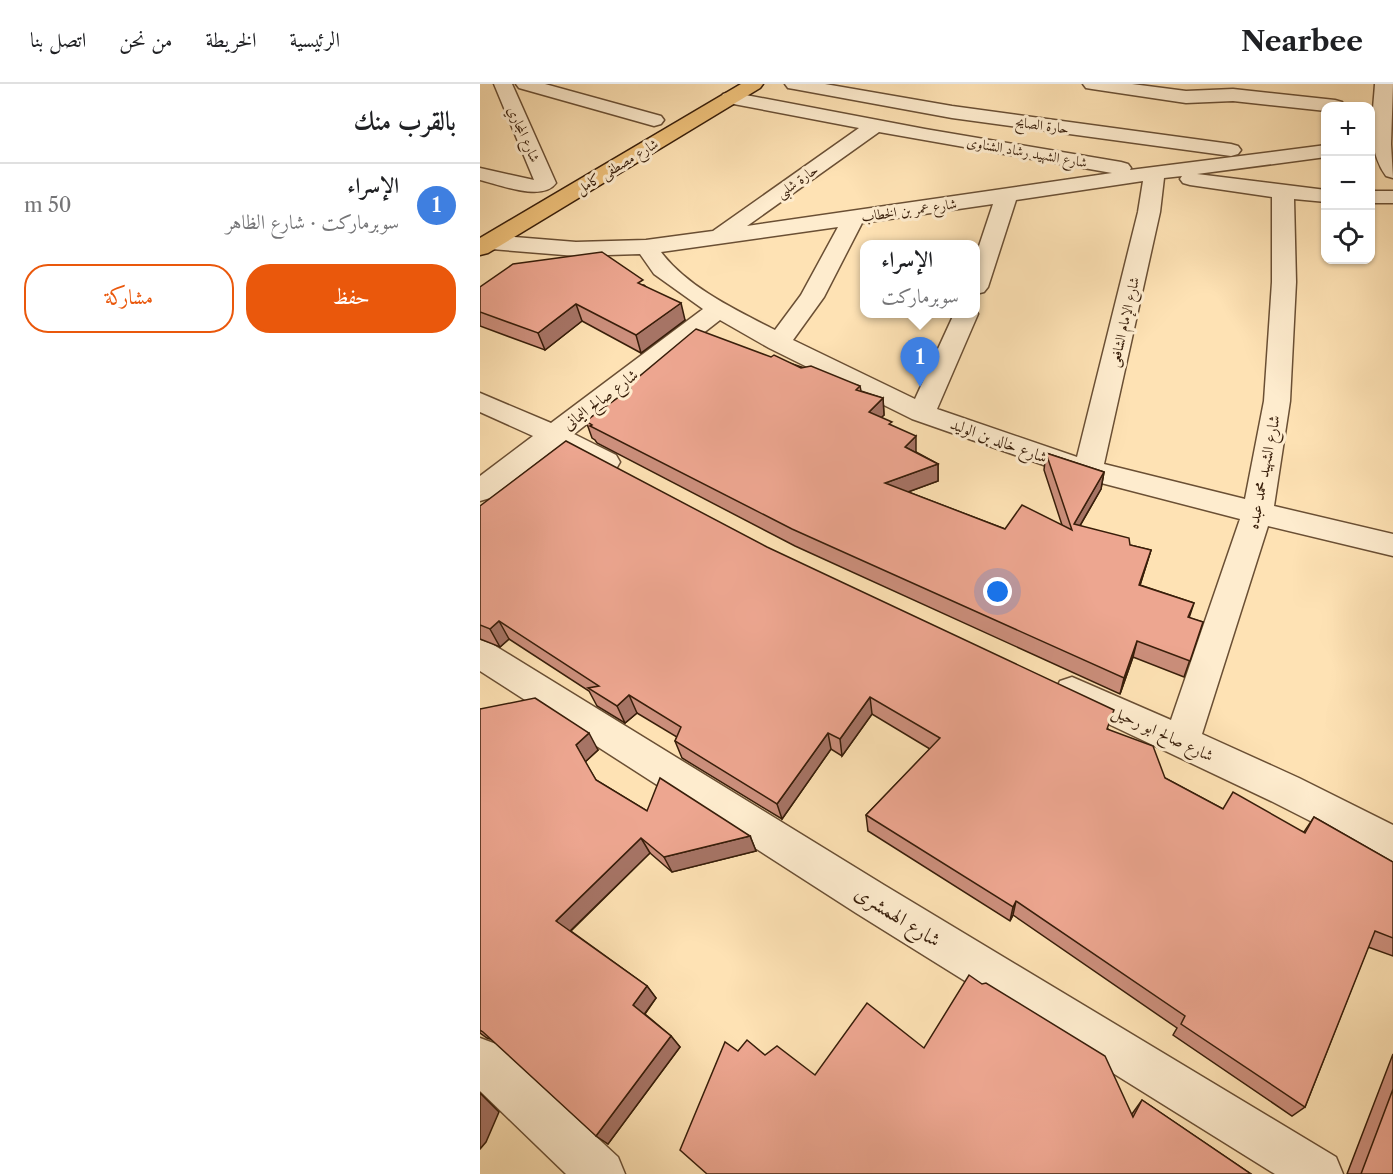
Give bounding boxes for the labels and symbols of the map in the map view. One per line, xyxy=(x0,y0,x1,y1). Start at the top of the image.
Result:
street label: شارع المجاري xyxy=(501,103,544,166)
street label: حارة الصايح xyxy=(1013,112,1070,142)
street label: شارع الشهيد رشاد الشناوى xyxy=(965,133,1089,174)
street label: شارع مصطفى كامل xyxy=(573,134,663,200)
street label: حارة شلبى xyxy=(773,160,823,204)
street label: شارع عمر بن الخطاب xyxy=(860,194,958,229)
street label: شارع الإمام الشافعى xyxy=(1105,275,1147,370)
pin: 1 xyxy=(900,338,940,387)
street label: شارع صالح اليمانى xyxy=(558,364,644,437)
street label: شارع خالد بن الوليد xyxy=(946,413,1050,471)
street label: شارع الشهيد محمد عبده xyxy=(1242,413,1288,532)
your location xyxy=(983,577,1012,606)
street label: شارع صالح ابو رحيل xyxy=(1107,701,1217,769)
street label: شارع الهمشرى xyxy=(847,880,945,957)

